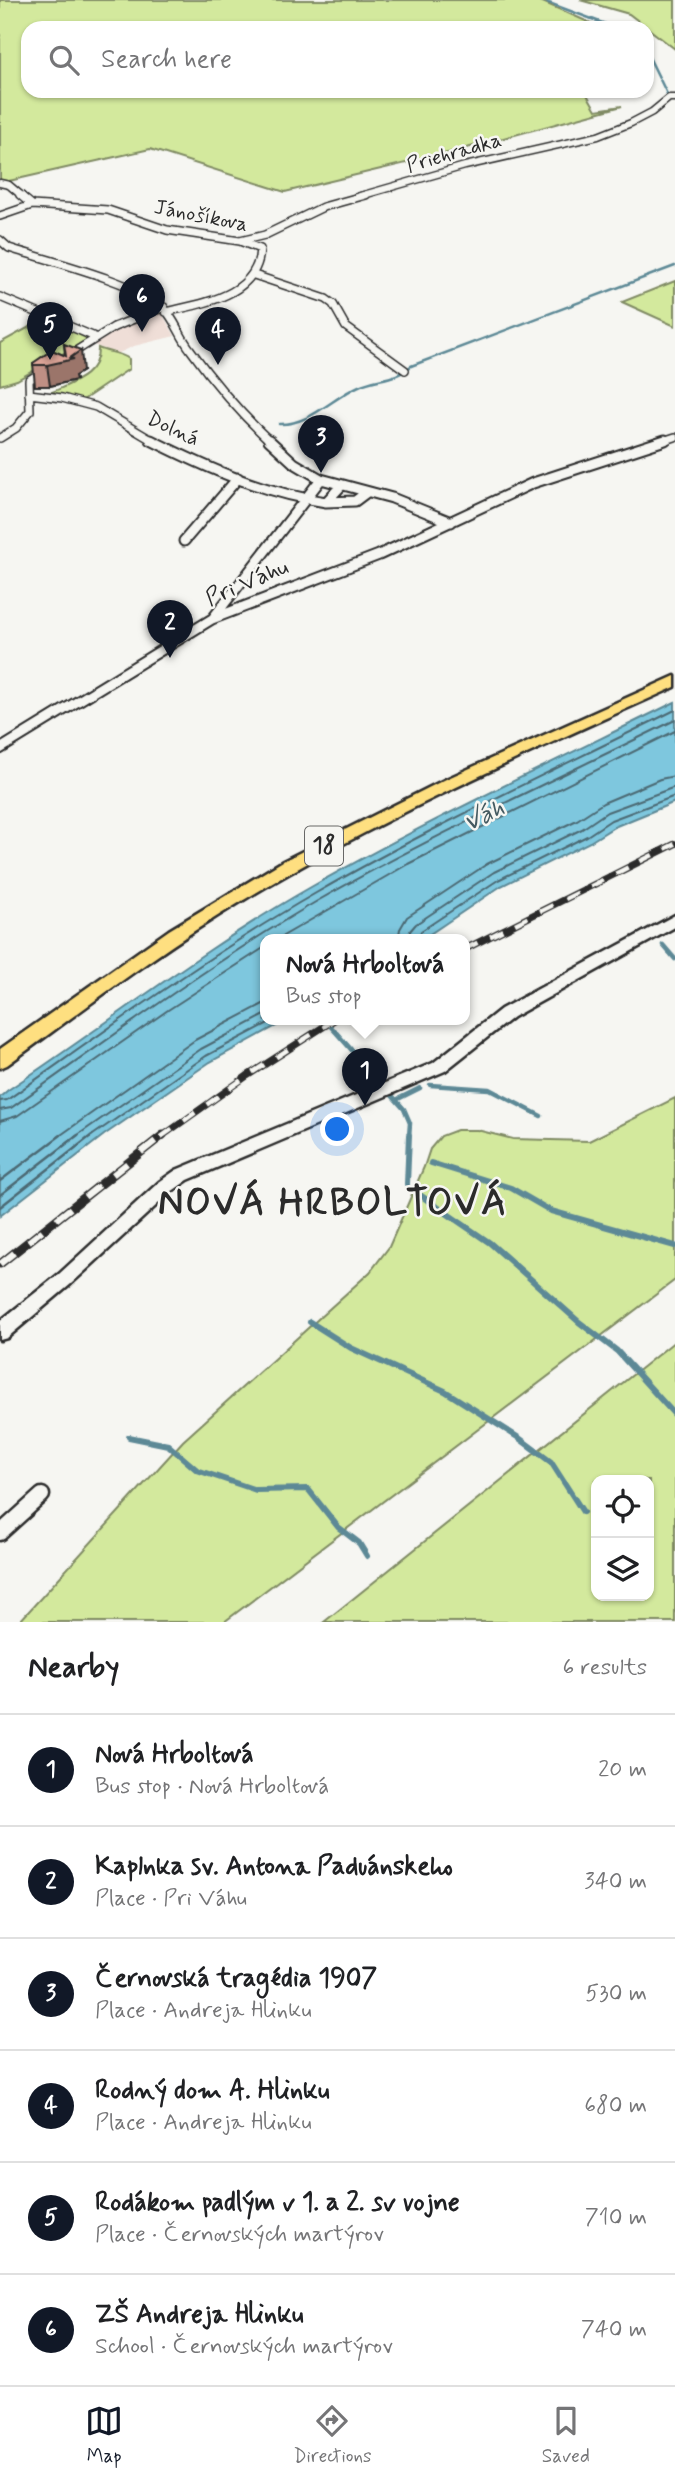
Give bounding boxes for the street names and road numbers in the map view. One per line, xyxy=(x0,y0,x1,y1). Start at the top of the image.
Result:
street label: Priehradka xyxy=(403,126,505,180)
street label: Jánošíkova xyxy=(152,193,250,239)
street label: Dolná xyxy=(142,405,204,453)
street label: Pri Váhu xyxy=(201,552,293,614)
road number: 18 xyxy=(305,826,343,866)

